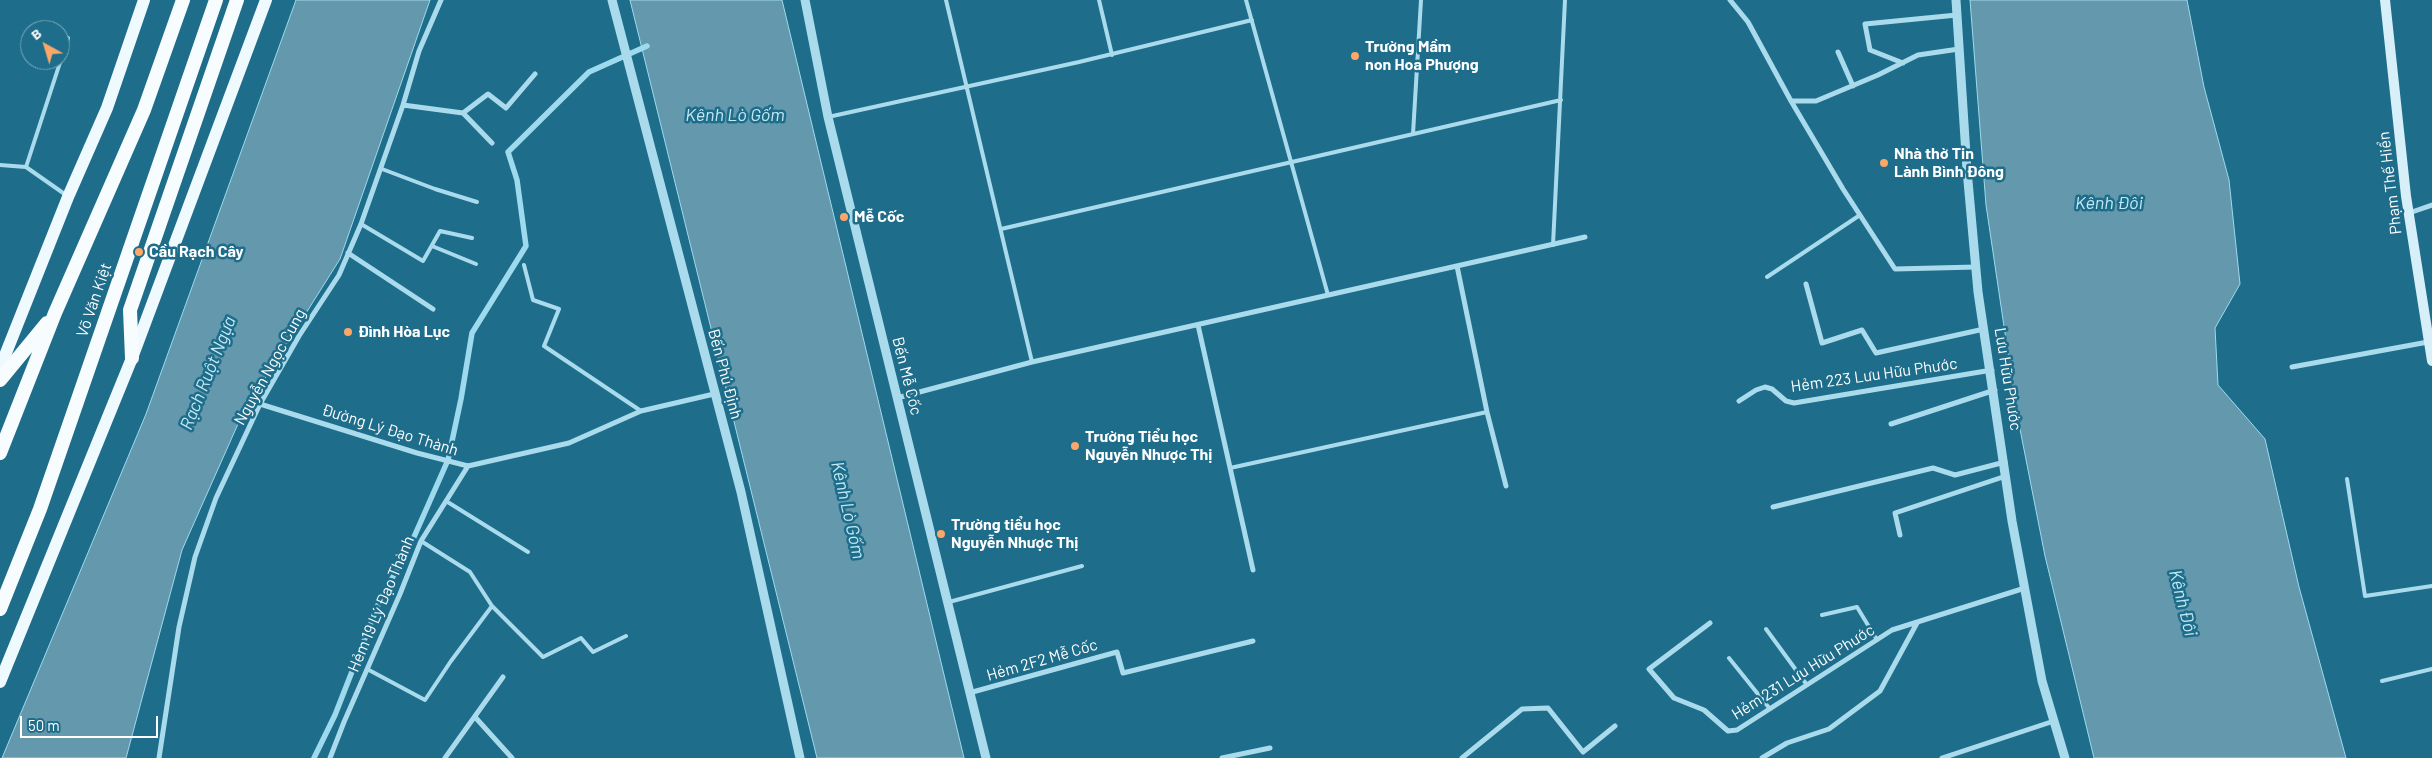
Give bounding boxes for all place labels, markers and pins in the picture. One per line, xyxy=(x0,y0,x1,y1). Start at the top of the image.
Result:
place label: Trường Mầm non Hoa Phượng xyxy=(1365,37,1479,75)
marker: Trường Mầm non Hoa Phượng xyxy=(1349,50,1361,62)
place label: Nhà thờ Tin Lành Bình Đông xyxy=(1894,144,2004,182)
marker: Nhà thờ Tin Lành Bình Đông xyxy=(1878,157,1890,169)
place label: Mễ Cốc xyxy=(854,207,904,227)
marker: Mễ Cốc xyxy=(838,211,850,223)
place label: Cầu Rạch Cây xyxy=(149,242,244,262)
marker: Cầu Rạch Cây xyxy=(133,246,145,258)
place label: Đình Hòa Lục xyxy=(358,322,450,342)
marker: Đình Hòa Lục xyxy=(342,326,354,338)
place label: Trường Tiểu học Nguyễn Nhược Thị xyxy=(1085,427,1212,465)
marker: Trường Tiểu học Nguyễn Nhược Thị xyxy=(1069,440,1081,452)
place label: Trường tiểu học Nguyễn Nhược Thị xyxy=(951,515,1078,553)
marker: Trường tiểu học Nguyễn Nhược Thị xyxy=(935,528,947,540)

